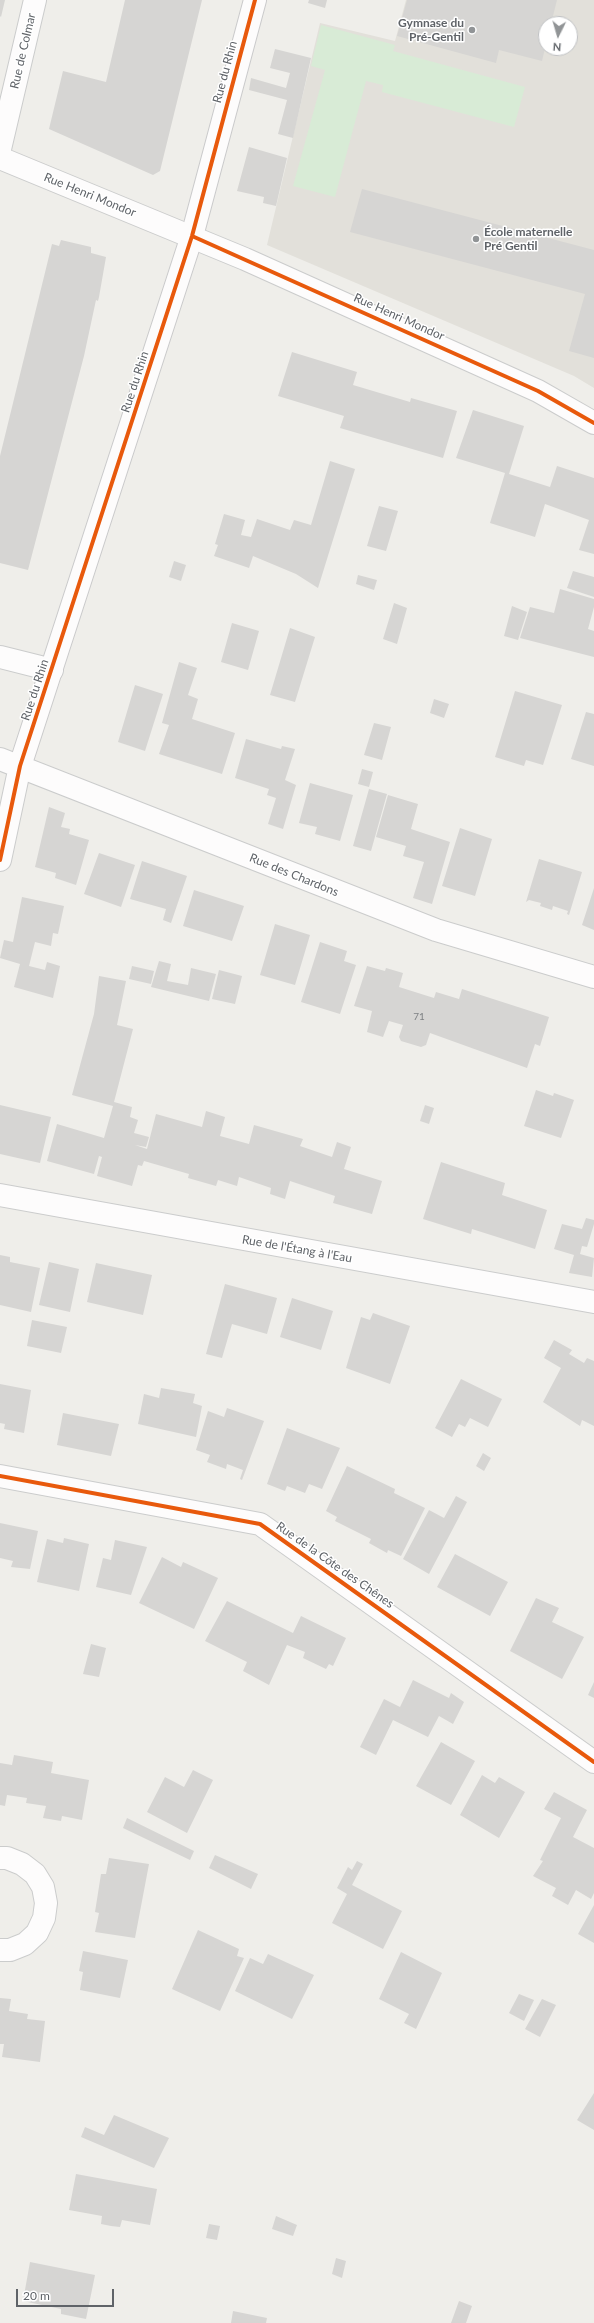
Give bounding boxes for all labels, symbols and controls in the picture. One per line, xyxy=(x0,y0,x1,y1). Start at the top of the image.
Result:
street label: Rue de Colmar xyxy=(7,12,39,90)
place label: Gymnase du Pré-Gentil xyxy=(398,16,464,44)
north arrow xyxy=(538,16,578,56)
marker: Gymnase du Pré-Gentil xyxy=(467,25,477,35)
street label: Rue du Rhin xyxy=(210,39,240,105)
text: N xyxy=(552,41,562,54)
street label: Rue Henri Mondor xyxy=(42,170,138,220)
place label: École maternelle Pré Gentil xyxy=(484,225,572,253)
marker: École maternelle Pré Gentil xyxy=(471,234,481,244)
street label: Rue Henri Mondor xyxy=(351,290,447,344)
street label: Rue du Rhin xyxy=(118,350,152,414)
street label: Rue du Rhin xyxy=(18,658,52,722)
street label: Rue des Chardons xyxy=(247,851,341,899)
house number: 71 xyxy=(413,1011,425,1023)
street label: Rue de l'Étang à l'Eau xyxy=(241,1232,353,1266)
street label: Rue de la Côte des Chênes xyxy=(273,1519,397,1611)
scale bar xyxy=(18,2281,116,2307)
text: 20 m xyxy=(23,2288,50,2303)

